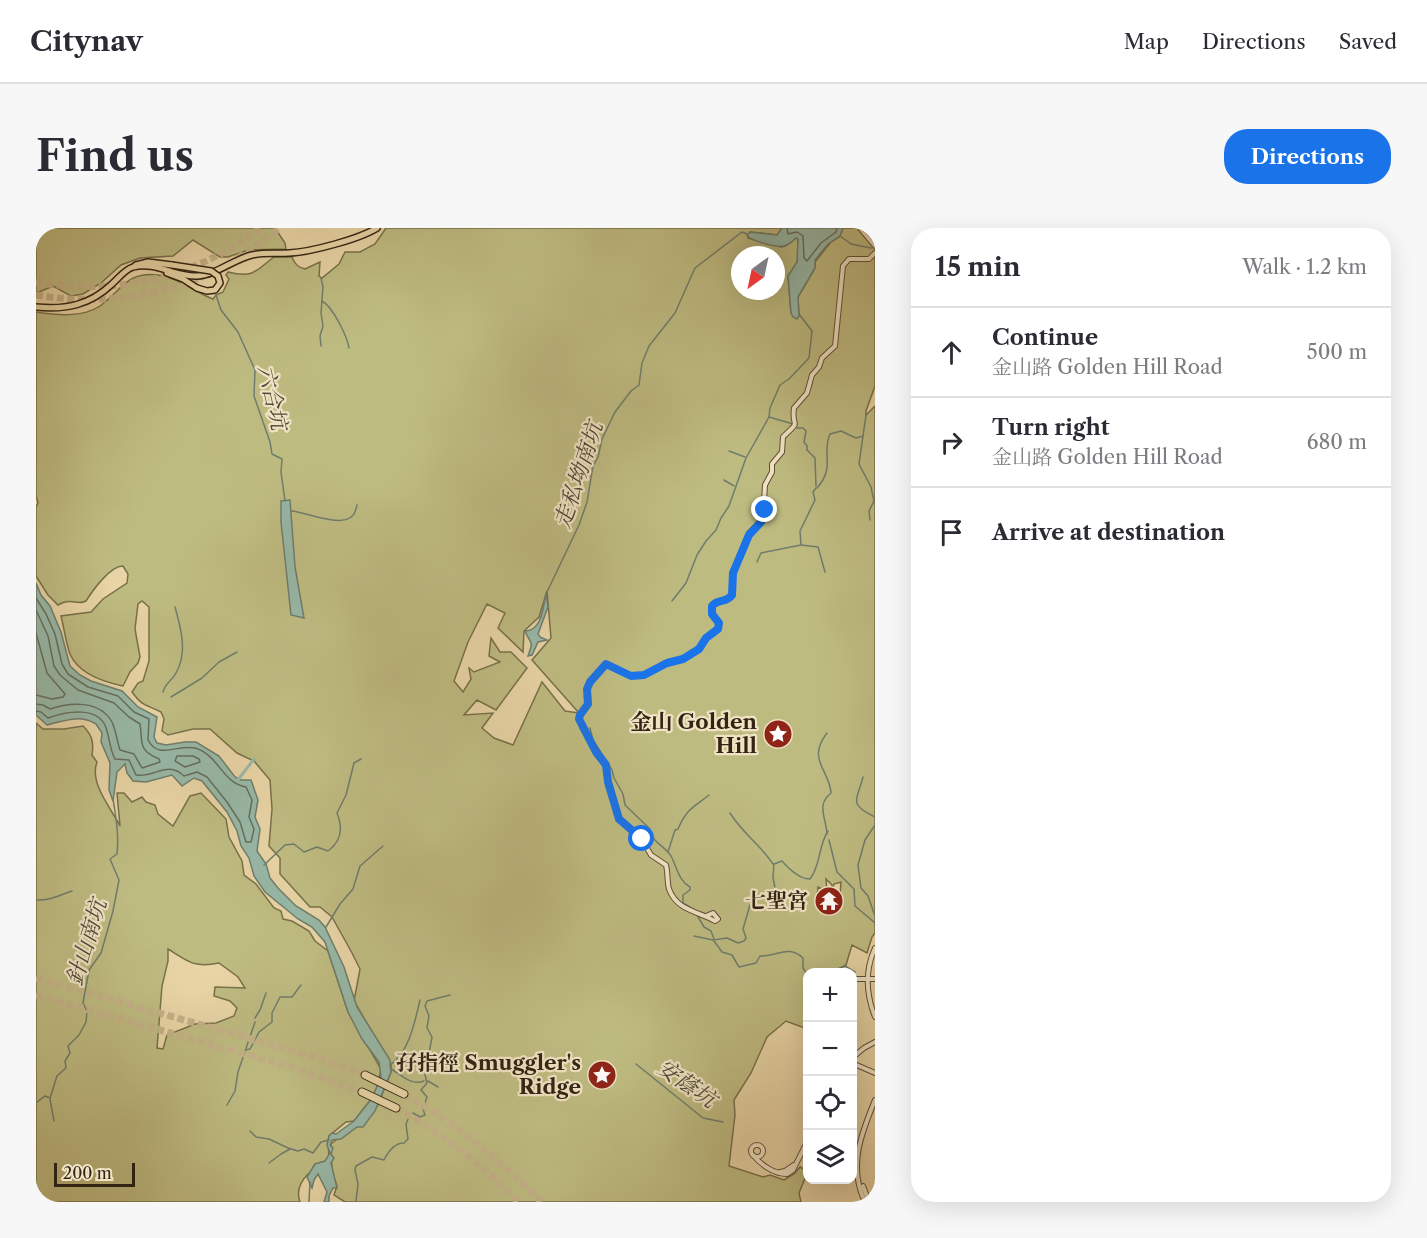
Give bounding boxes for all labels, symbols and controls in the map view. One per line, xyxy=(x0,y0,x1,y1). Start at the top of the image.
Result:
text: Citynav xyxy=(30,24,143,58)
text: Map xyxy=(1124,29,1169,54)
text: Directions xyxy=(1202,29,1306,54)
text: Saved xyxy=(1339,29,1397,54)
button: Directions xyxy=(1224,129,1391,184)
text: Find us xyxy=(36,130,194,182)
north arrow xyxy=(731,246,785,300)
text: 15 min xyxy=(935,251,1021,283)
text: Walk · 1.2 km xyxy=(1242,255,1367,279)
text: Continue xyxy=(992,324,1098,351)
icon: ahead xyxy=(935,336,968,369)
text: 500 m xyxy=(1307,340,1367,364)
text: 金山路 Golden Hill Road xyxy=(992,355,1223,379)
water label: 六合坑 xyxy=(252,362,294,435)
text: Turn right xyxy=(992,414,1110,441)
water label: 走私坳南坑 xyxy=(549,416,609,532)
icon: right xyxy=(935,426,968,459)
text: 680 m xyxy=(1307,430,1367,454)
text: 金山路 Golden Hill Road xyxy=(992,445,1223,469)
route end xyxy=(751,496,777,522)
icon: arrive xyxy=(935,516,968,549)
text: Arrive at destination xyxy=(992,519,1225,546)
place label: 金山 Golden Hill xyxy=(630,709,758,758)
place icon: 金山 Golden Hill xyxy=(762,718,794,750)
route start xyxy=(628,825,654,851)
temple icon: 七聖宮 xyxy=(813,885,845,917)
place label: 七聖宮 xyxy=(745,888,808,913)
water label: 針山南坑 xyxy=(61,893,113,988)
map controls xyxy=(803,968,857,1184)
button: + xyxy=(803,968,857,1022)
button: − xyxy=(803,1022,857,1076)
place label: 孖指徑 Smuggler's Ridge xyxy=(396,1050,581,1099)
water label: 安蔭坑 xyxy=(652,1053,724,1115)
place icon: 孖指徑 Smuggler's Ridge xyxy=(586,1059,618,1091)
button: locate xyxy=(803,1076,857,1130)
button: layers xyxy=(803,1130,857,1184)
scale bar xyxy=(54,1160,135,1188)
text: 200 m xyxy=(63,1163,112,1183)

